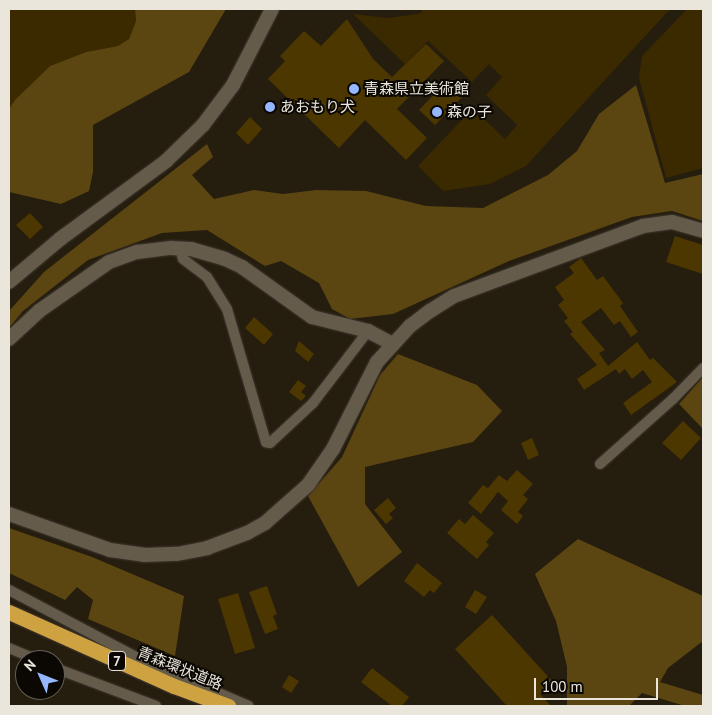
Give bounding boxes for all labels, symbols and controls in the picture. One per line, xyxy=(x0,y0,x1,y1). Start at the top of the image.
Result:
place label: 青森県立美術館 xyxy=(364,80,469,98)
marker: 青森県立美術館 xyxy=(348,83,360,95)
place label: あおもり犬 xyxy=(280,98,355,116)
marker: あおもり犬 xyxy=(264,101,276,113)
place label: 森の子 xyxy=(447,103,492,121)
marker: 森の子 xyxy=(431,106,443,118)
street label: 青森環状道路 xyxy=(135,643,225,693)
road number: 7 xyxy=(107,649,127,672)
north arrow xyxy=(15,650,65,700)
text: N xyxy=(20,656,40,675)
scale bar xyxy=(537,668,661,700)
text: 100 m xyxy=(542,677,583,696)

